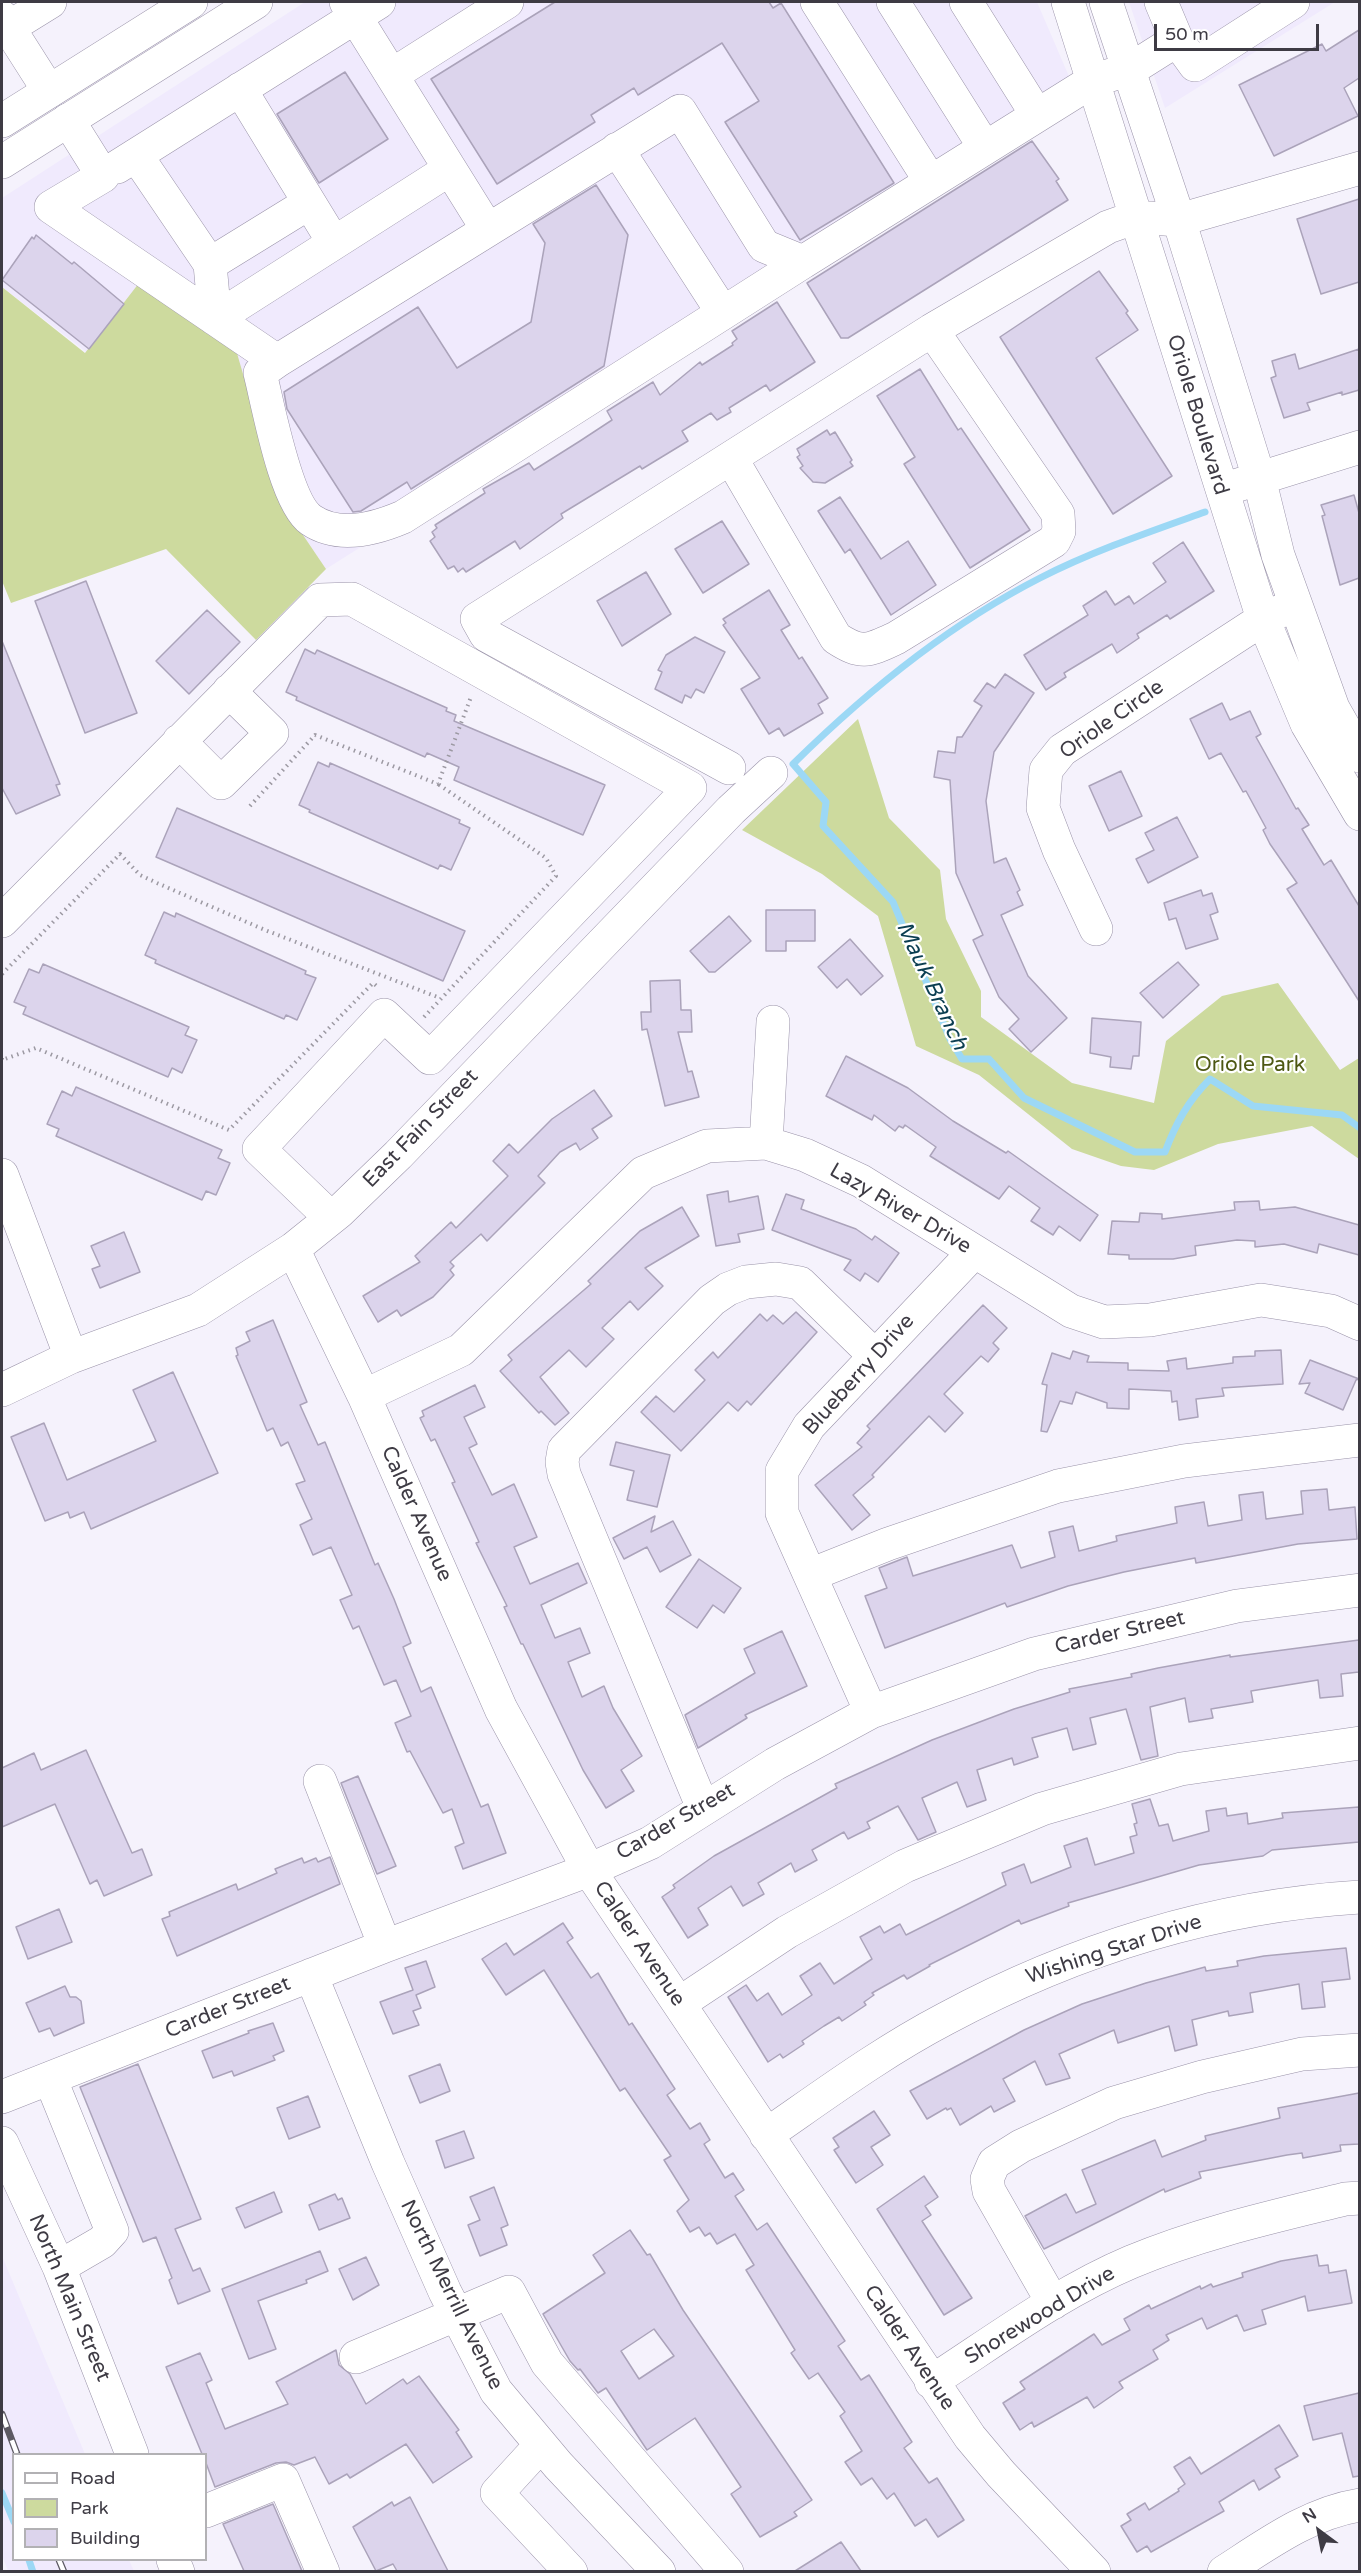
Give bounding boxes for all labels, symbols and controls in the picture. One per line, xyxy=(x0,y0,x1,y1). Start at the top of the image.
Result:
scale bar xyxy=(1157,12,1322,50)
text: 50 m xyxy=(1165,23,1209,45)
street label: Oriole Boulevard xyxy=(1161,332,1233,498)
street label: Oriole Circle xyxy=(1055,675,1169,765)
water label: Mauk Branch xyxy=(890,917,972,1055)
park label: Oriole Park xyxy=(1195,1052,1305,1078)
street label: East Fain Street xyxy=(358,1064,484,1194)
street label: Lazy River Drive xyxy=(825,1158,975,1260)
street label: Blueberry Drive xyxy=(798,1309,920,1441)
street label: Calder Avenue xyxy=(375,1442,457,1586)
street label: Carder Street xyxy=(1052,1606,1188,1660)
street label: Carder Street xyxy=(612,1778,740,1866)
street label: Calder Avenue xyxy=(588,1877,690,2011)
street label: Wishing Star Drive xyxy=(1023,1910,1205,1990)
street label: Carder Street xyxy=(162,1971,294,2045)
street label: North Merrill Avenue xyxy=(394,2196,508,2394)
street label: North Main Street xyxy=(22,2211,116,2385)
street label: Shorewood Drive xyxy=(961,2261,1119,2371)
street label: Calder Avenue xyxy=(858,2281,960,2415)
legend xyxy=(12,2453,207,2561)
text: Road xyxy=(70,2467,115,2489)
text: Park xyxy=(70,2497,108,2519)
north arrow xyxy=(1289,2501,1349,2561)
text: N xyxy=(1299,2504,1320,2528)
text: Building xyxy=(70,2527,140,2549)

